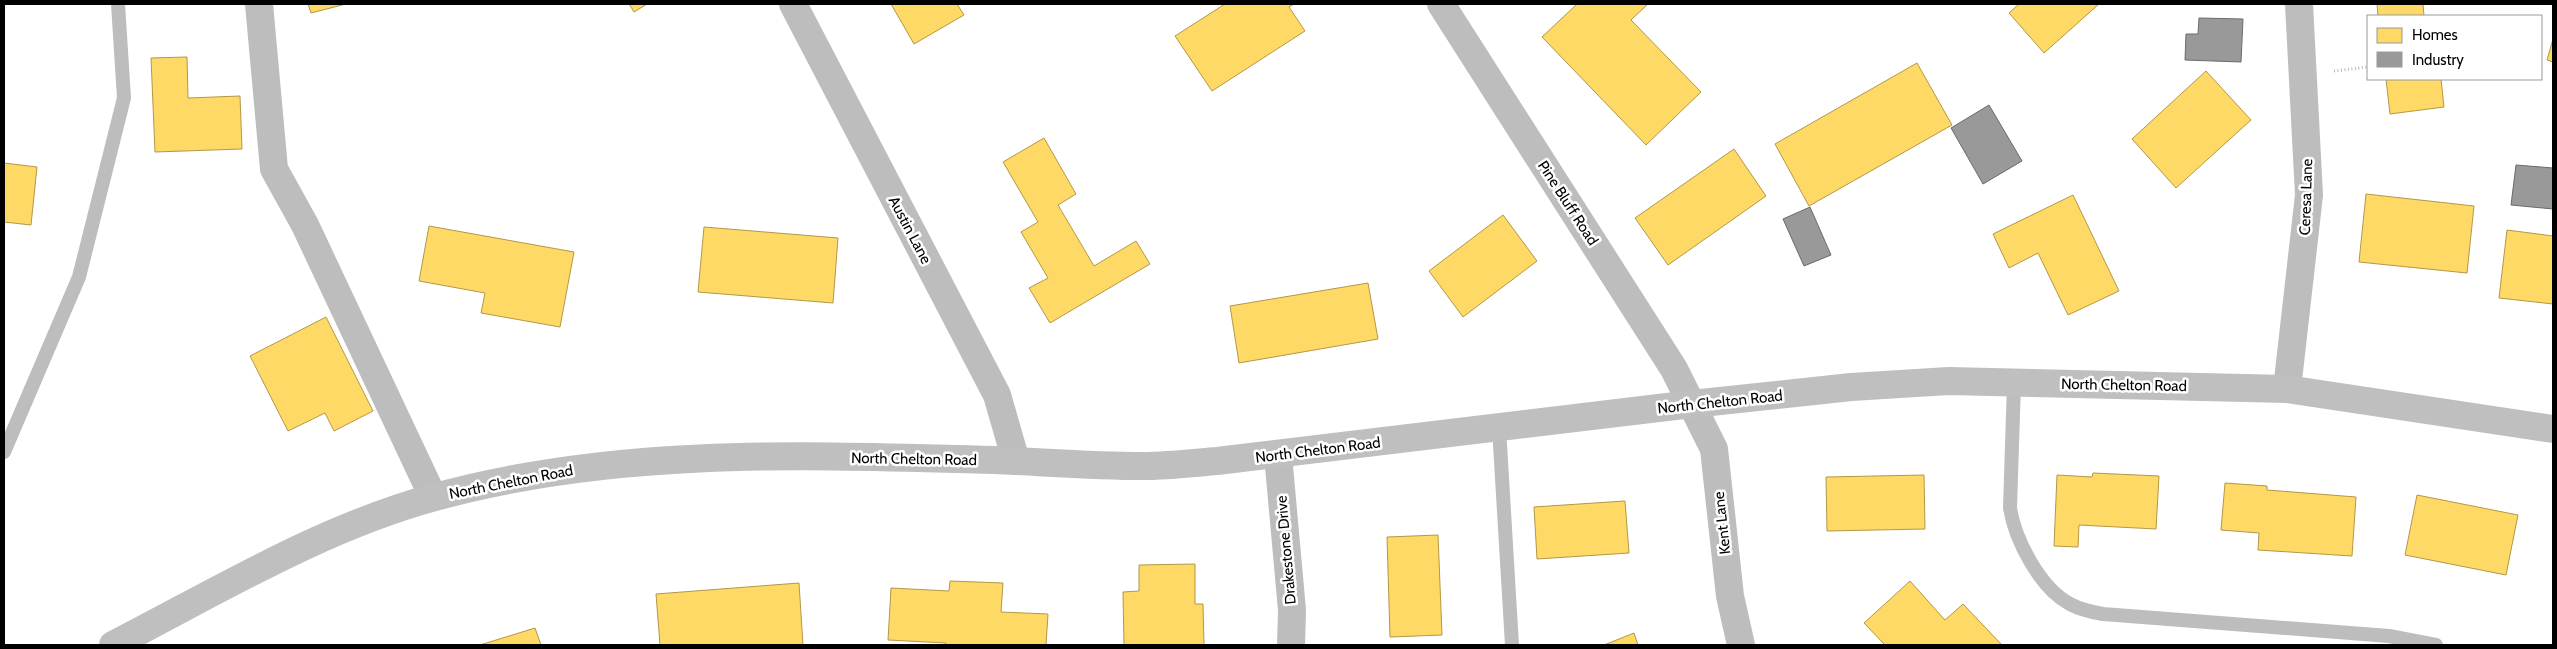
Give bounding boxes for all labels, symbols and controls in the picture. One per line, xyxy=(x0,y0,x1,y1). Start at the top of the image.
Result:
legend xyxy=(2367,15,2542,80)
text: Homes xyxy=(2412,26,2458,44)
text: Industry xyxy=(2412,51,2464,69)
street label: Pine Bluff Road xyxy=(1534,157,1602,249)
street label: Ceresa Lane xyxy=(2296,158,2316,236)
street label: Austin Lane xyxy=(885,193,935,267)
street label: North Chelton Road xyxy=(2061,375,2187,395)
street label: North Chelton Road xyxy=(1656,386,1784,418)
street label: North Chelton Road xyxy=(1254,433,1382,467)
street label: North Chelton Road xyxy=(851,449,977,469)
street label: North Chelton Road xyxy=(447,461,575,503)
street label: Kent Lane xyxy=(1710,490,1734,555)
street label: Drakestone Drive xyxy=(1272,494,1300,605)

